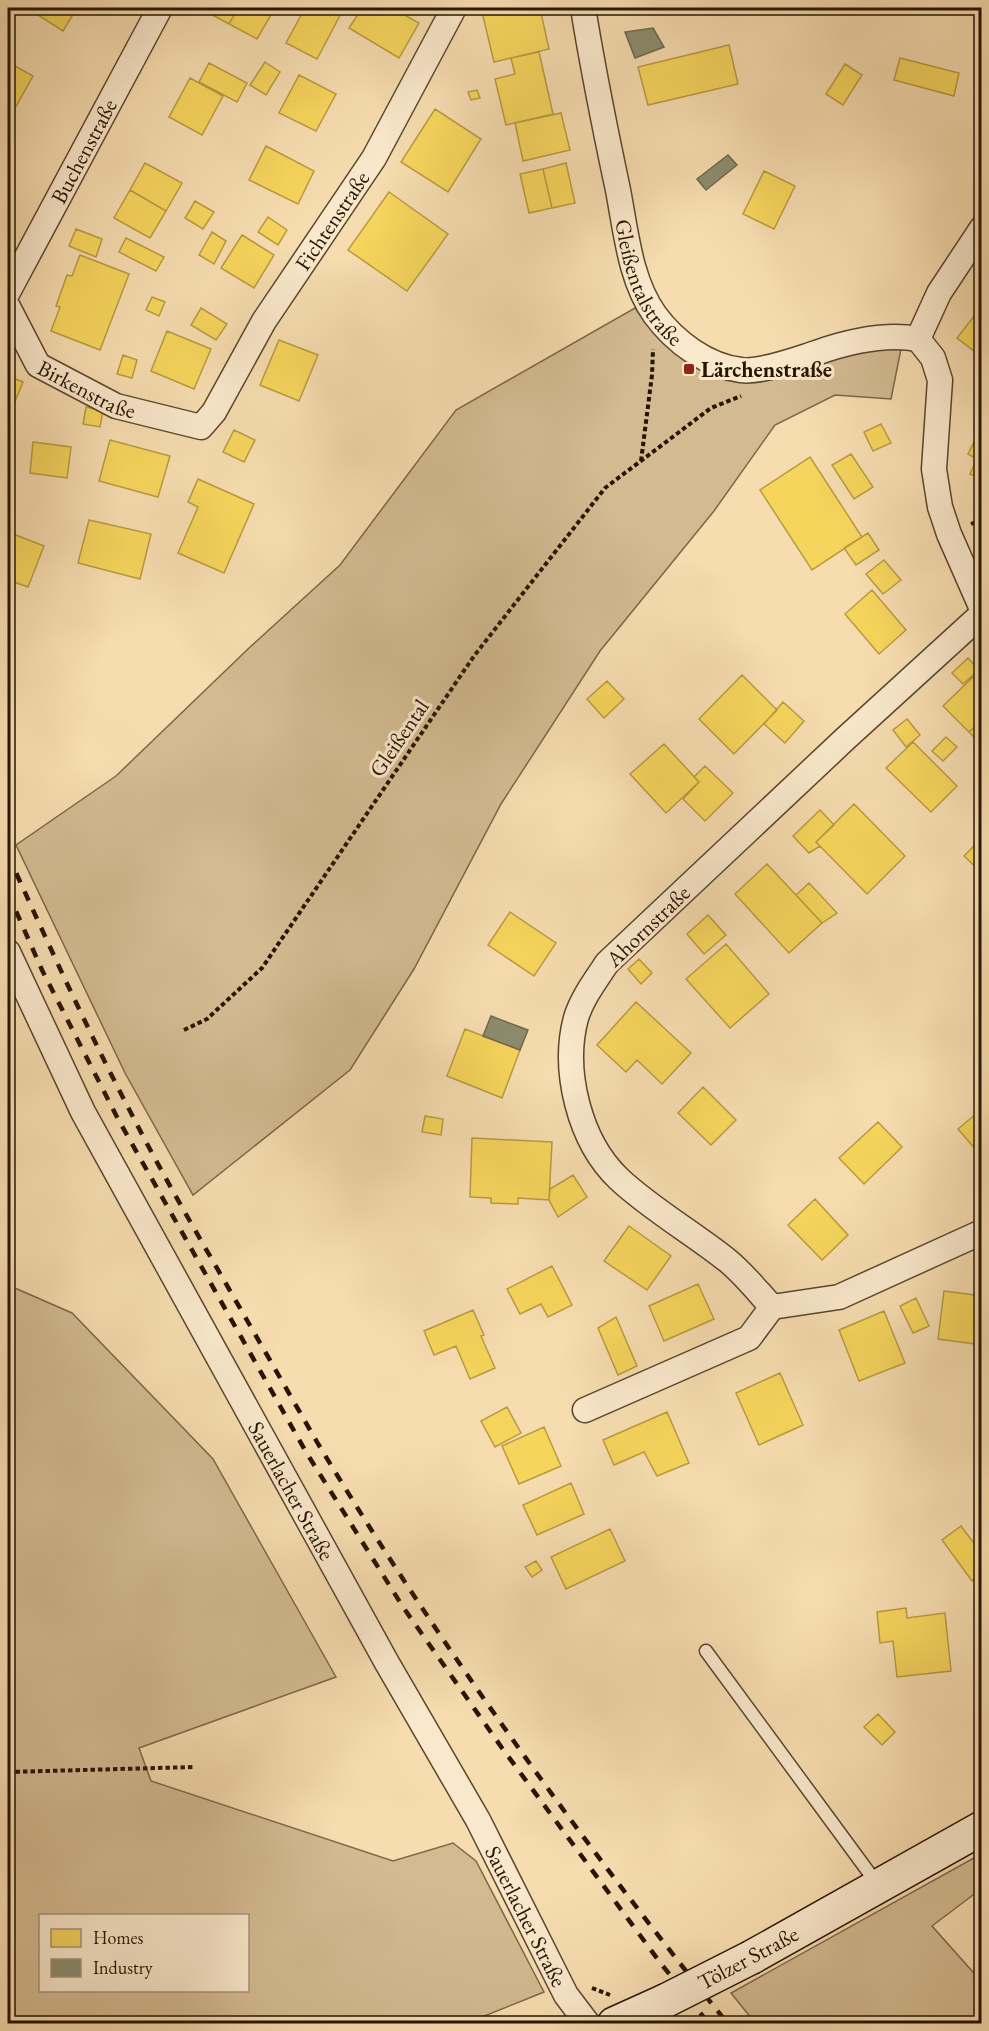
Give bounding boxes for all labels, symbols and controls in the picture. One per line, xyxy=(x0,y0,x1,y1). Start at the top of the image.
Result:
street label: Buchenstraße xyxy=(44,93,124,208)
street label: Fichtenstraße xyxy=(288,165,376,276)
street label: Gleißentalstraße xyxy=(609,217,689,352)
street label: Birkenstraße xyxy=(33,353,139,425)
place label: Lärchenstraße xyxy=(701,355,832,384)
marker: Lärchenstraße xyxy=(682,362,696,376)
street label: Gleißental xyxy=(363,694,435,782)
street label: Ahornstraße xyxy=(599,878,697,974)
street label: Sauerlacher Straße xyxy=(242,1416,342,1565)
street label: Sauerlacher Straße xyxy=(479,1841,574,1992)
legend xyxy=(39,1914,249,1992)
street label: Tölzer Straße xyxy=(693,1919,804,1997)
text: Homes xyxy=(93,1926,144,1949)
text: Industry xyxy=(93,1956,153,1979)

